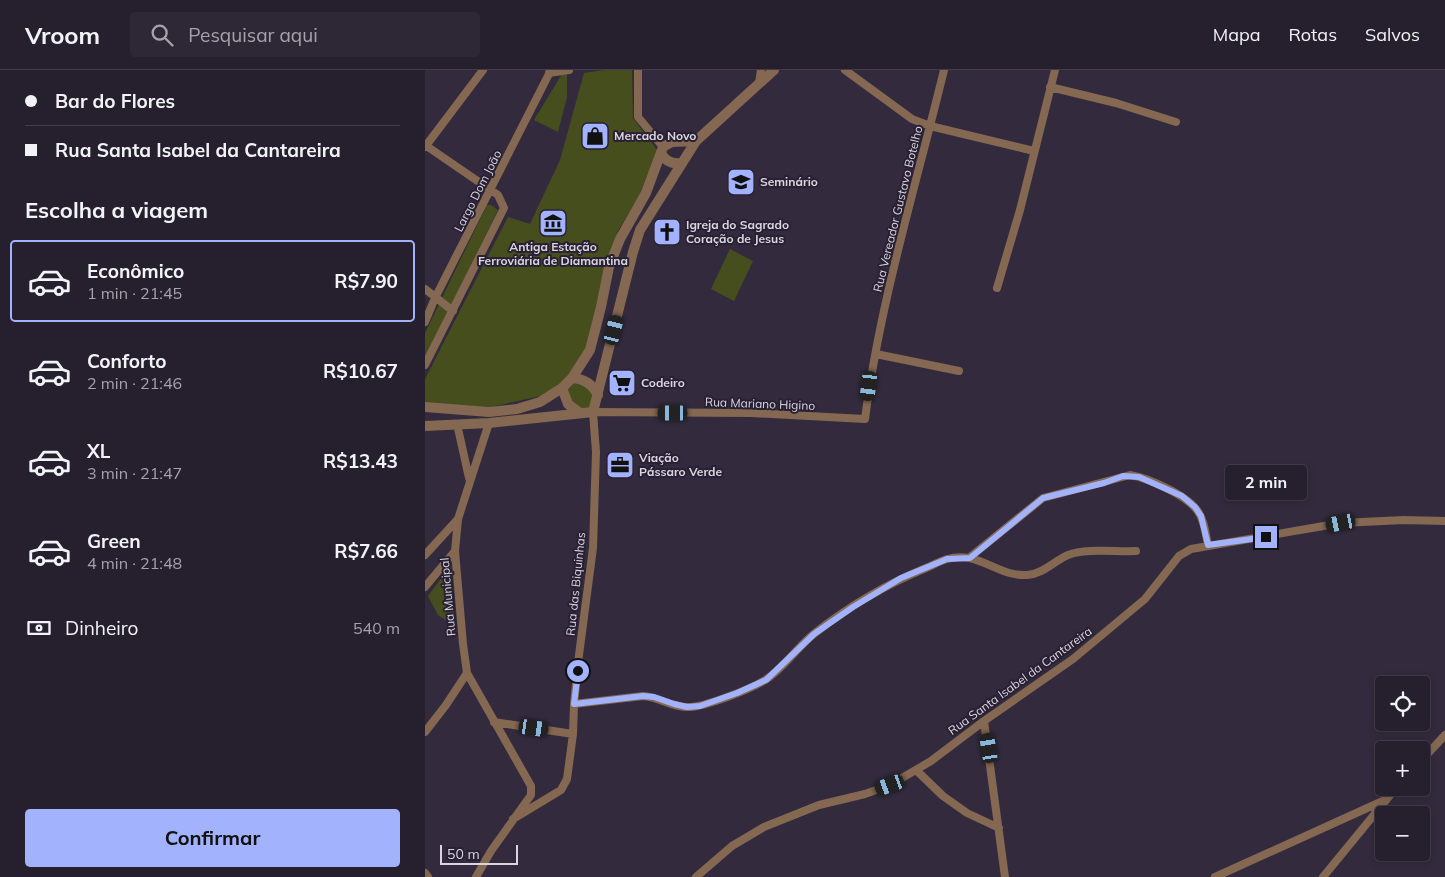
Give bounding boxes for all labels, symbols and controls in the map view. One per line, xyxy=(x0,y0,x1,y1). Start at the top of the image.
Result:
search box xyxy=(130,12,480,57)
text: Vroom xyxy=(25,20,100,50)
icon: search xyxy=(148,21,176,49)
text: Pesquisar aqui xyxy=(188,23,318,47)
text: Mapa xyxy=(1213,23,1261,46)
text: Rotas xyxy=(1289,23,1337,46)
text: Salvos xyxy=(1365,23,1420,46)
text: Bar do Flores xyxy=(55,89,175,113)
shop icon: Mercado Novo xyxy=(580,121,610,151)
street label: Rua Vereador Gustavo Botelho xyxy=(870,124,925,294)
place label: Mercado Novo xyxy=(614,128,696,143)
text: Rua Santa Isabel da Cantareira xyxy=(55,138,341,162)
street label: Largo Dom João xyxy=(451,147,505,234)
school or university icon: Seminário xyxy=(726,167,756,197)
place label: Seminário xyxy=(760,174,818,189)
text: Escolha a viagem xyxy=(25,196,208,224)
museum icon: Antiga Estação Ferroviária de Diamantina xyxy=(538,208,568,238)
church icon: Igreja do Sagrado Coração de Jesus xyxy=(652,217,682,247)
place label: Igreja do Sagrado Coração de Jesus xyxy=(686,217,789,246)
place label: Antiga Estação Ferroviária de Diamantina xyxy=(478,239,628,268)
icon: car xyxy=(27,259,72,304)
text: Econômico xyxy=(87,259,184,283)
text: R$7.90 xyxy=(334,269,398,293)
text: 1 min · 21:45 xyxy=(87,283,182,303)
car xyxy=(603,314,624,346)
icon: car xyxy=(27,349,72,394)
text: Conforto xyxy=(87,349,166,373)
text: R$10.67 xyxy=(323,359,398,383)
supermarket icon: Codeiro xyxy=(607,368,637,398)
car xyxy=(859,370,878,402)
text: 2 min · 21:46 xyxy=(87,373,182,393)
place label: Codeiro xyxy=(641,375,685,390)
street label: Rua Mariano Higino xyxy=(705,394,816,413)
car xyxy=(658,406,688,421)
icon: car xyxy=(27,439,72,484)
text: XL xyxy=(87,439,110,463)
text: R$13.43 xyxy=(323,449,398,473)
office icon: Viação Pássaro Verde xyxy=(605,450,635,480)
place label: Viação Pássaro Verde xyxy=(638,450,722,479)
text: 3 min · 21:47 xyxy=(87,463,182,483)
callout: 2 min xyxy=(1225,464,1307,500)
text: 2 min xyxy=(1245,472,1287,492)
car xyxy=(1324,513,1357,533)
route end xyxy=(1255,526,1277,548)
icon: car xyxy=(27,529,72,574)
text: Green xyxy=(87,529,141,553)
street label: Rua das Biquinhas xyxy=(563,531,588,637)
text: R$7.66 xyxy=(334,539,398,563)
text: 4 min · 21:48 xyxy=(87,553,182,573)
street label: Rua Municipal xyxy=(437,557,458,637)
icon: cash xyxy=(25,614,53,642)
text: Dinheiro xyxy=(65,616,138,640)
text: 540 m xyxy=(353,618,400,638)
street label: Rua Santa Isabel da Cantareira xyxy=(945,623,1095,738)
route start xyxy=(567,660,589,682)
map controls xyxy=(1375,676,1430,861)
button: locate xyxy=(1375,676,1430,731)
car xyxy=(518,718,549,738)
car xyxy=(979,732,998,764)
button: + xyxy=(1375,741,1430,796)
car xyxy=(873,773,906,797)
button: − xyxy=(1375,806,1430,861)
button: Confirmar xyxy=(25,809,400,867)
scale bar xyxy=(440,842,517,865)
text: 50 m xyxy=(447,845,480,863)

